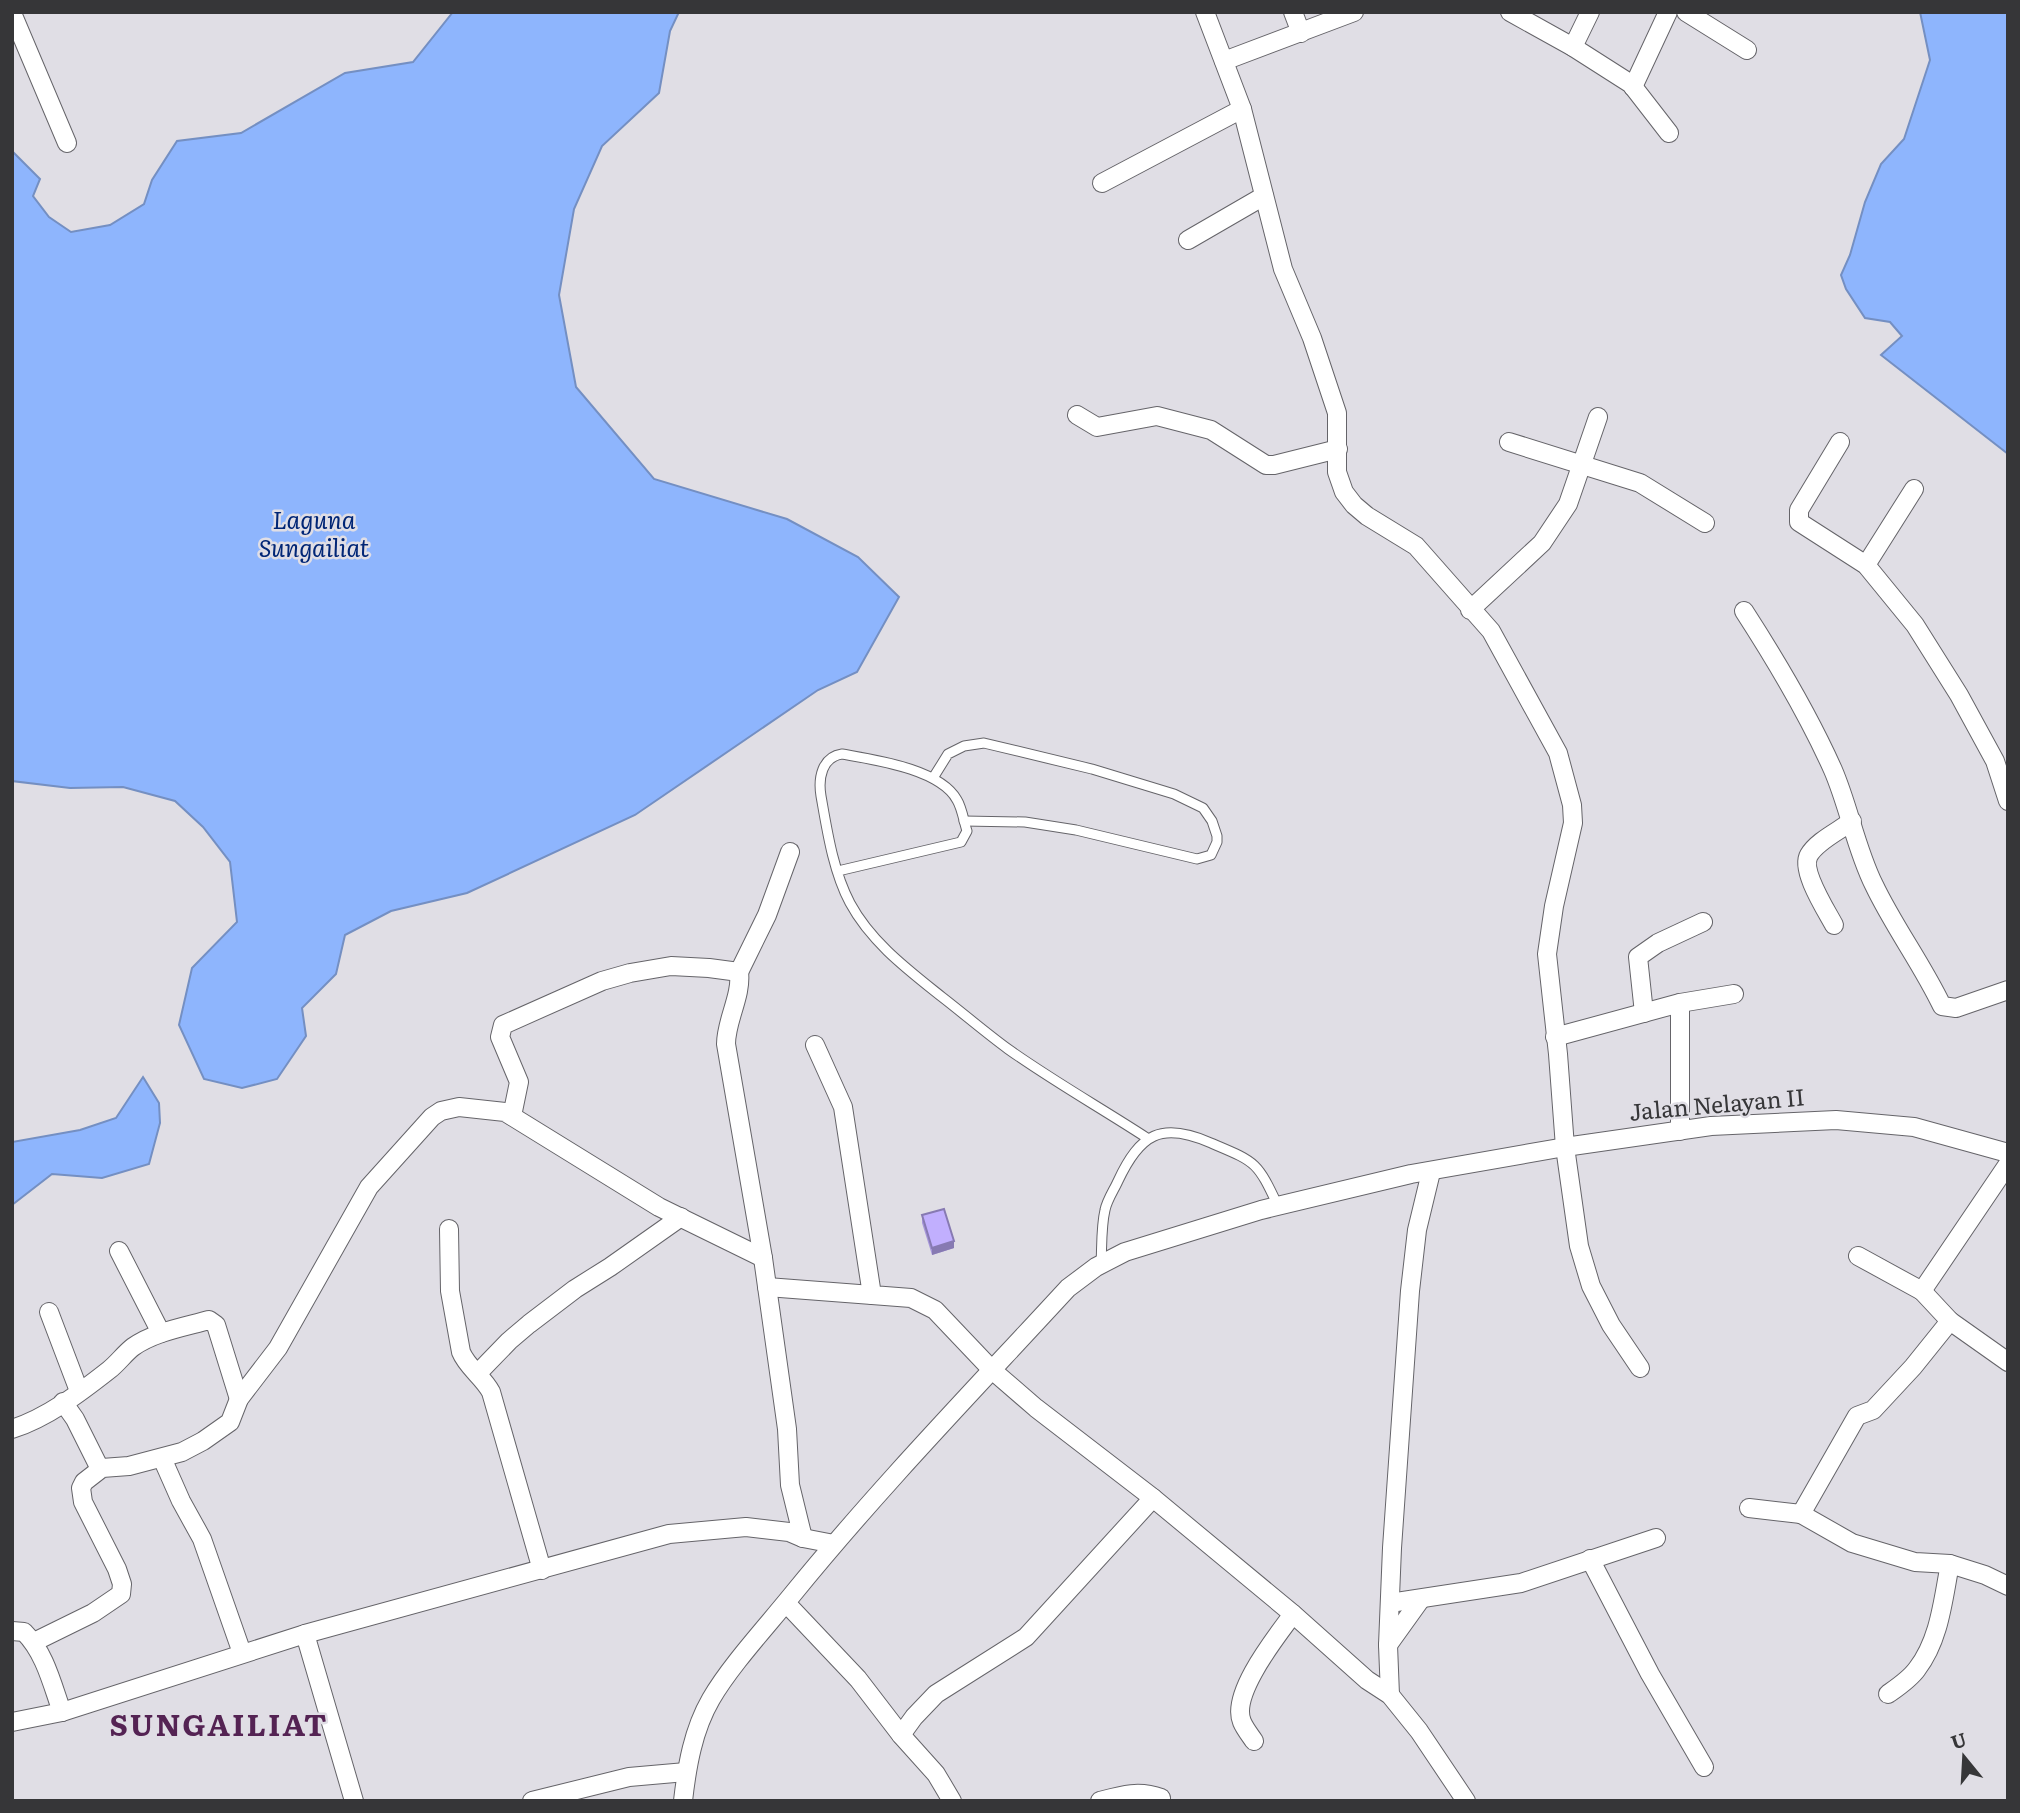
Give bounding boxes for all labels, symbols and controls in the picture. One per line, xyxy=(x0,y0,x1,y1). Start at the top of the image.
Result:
water label: Laguna Sungailiat xyxy=(259,501,370,564)
street label: Jalan Nelayan II xyxy=(1628,1078,1806,1128)
district label: SUNGAILIAT xyxy=(109,1701,329,1745)
north arrow xyxy=(1929,1722,1999,1792)
text: U xyxy=(1947,1724,1970,1756)

